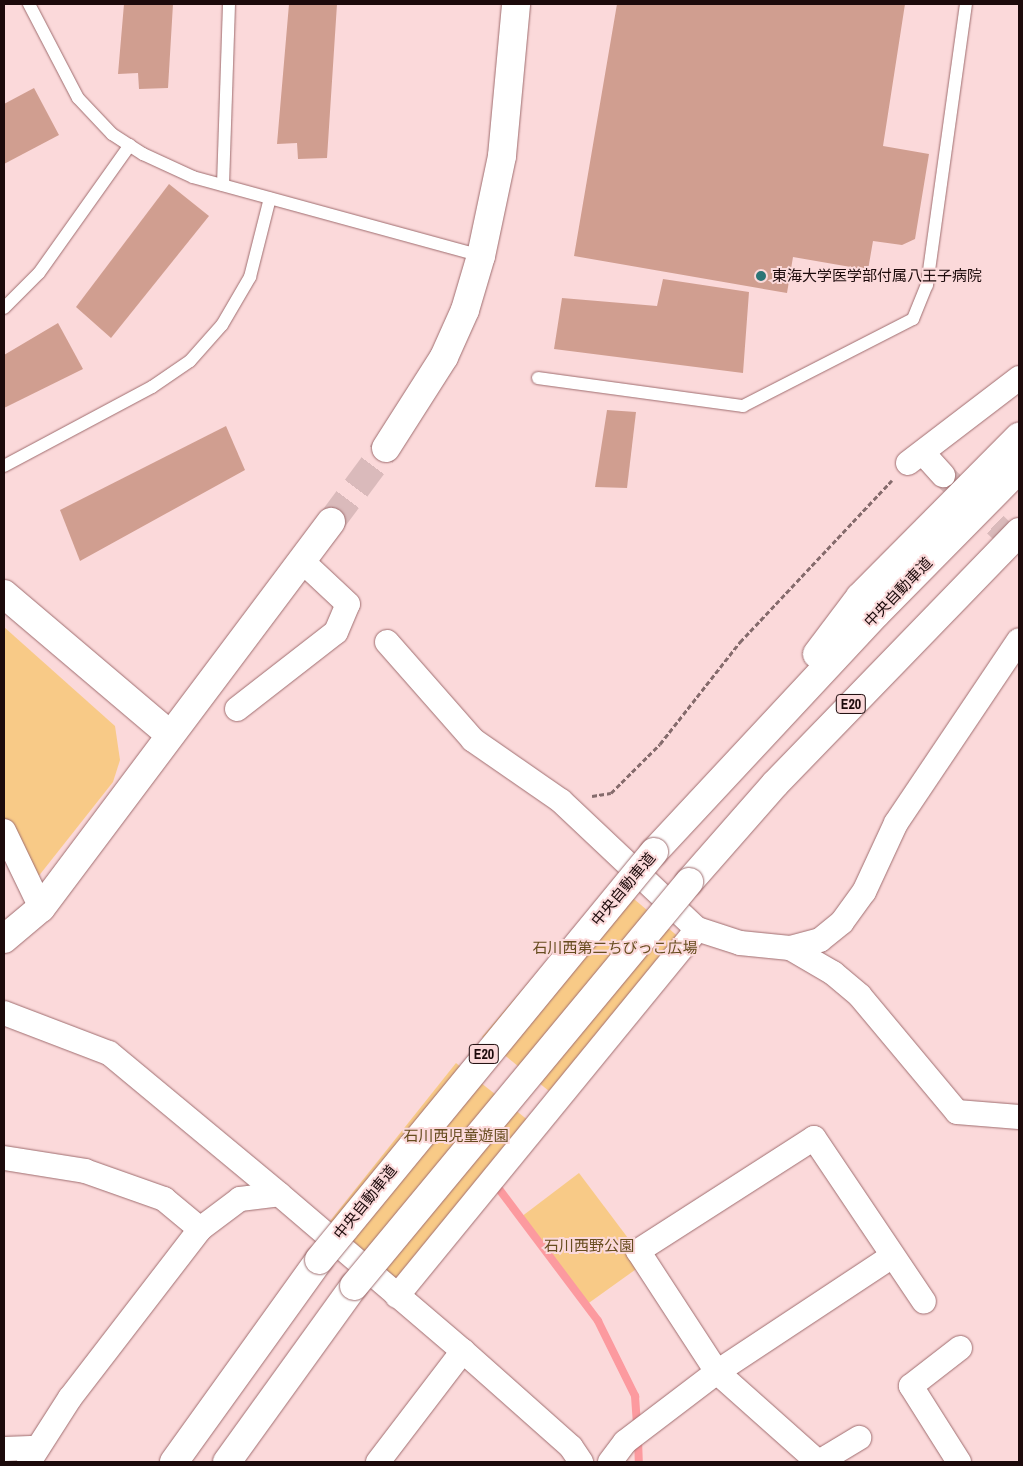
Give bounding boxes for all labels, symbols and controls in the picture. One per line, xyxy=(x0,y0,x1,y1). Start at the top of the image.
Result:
place label: 東海大学医学部付属八王子病院 xyxy=(772,267,982,285)
marker: 東海大学医学部付属八王子病院 xyxy=(754,269,768,283)
street label: 中央自動車道 xyxy=(860,553,936,631)
road number: E20 xyxy=(835,692,867,716)
street label: 中央自動車道 xyxy=(587,849,659,929)
park label: 石川西第二ちびっこ広場 xyxy=(533,939,697,957)
road number: E20 xyxy=(468,1042,500,1066)
park label: 石川西児童遊園 xyxy=(404,1127,508,1145)
street label: 中央自動車道 xyxy=(330,1161,400,1243)
park label: 石川西野公園 xyxy=(544,1237,634,1255)

